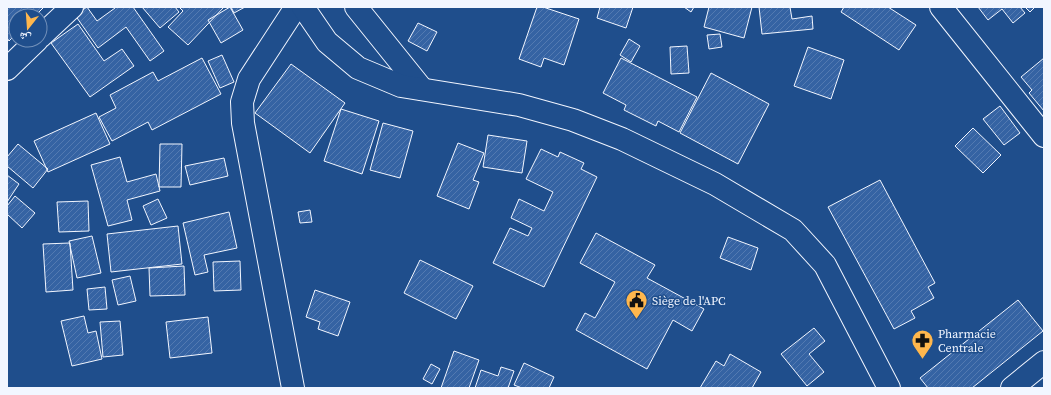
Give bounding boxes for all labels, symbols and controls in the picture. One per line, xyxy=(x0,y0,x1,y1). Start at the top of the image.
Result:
north arrow xyxy=(8,8,48,48)
text: ش xyxy=(17,28,33,46)
public building icon: Siège de l'APC xyxy=(623,288,649,321)
place label: Siège de l'APC xyxy=(652,293,726,309)
place label: Pharmacie Centrale xyxy=(938,326,996,356)
pharmacy icon: Pharmacie Centrale xyxy=(910,328,936,361)

